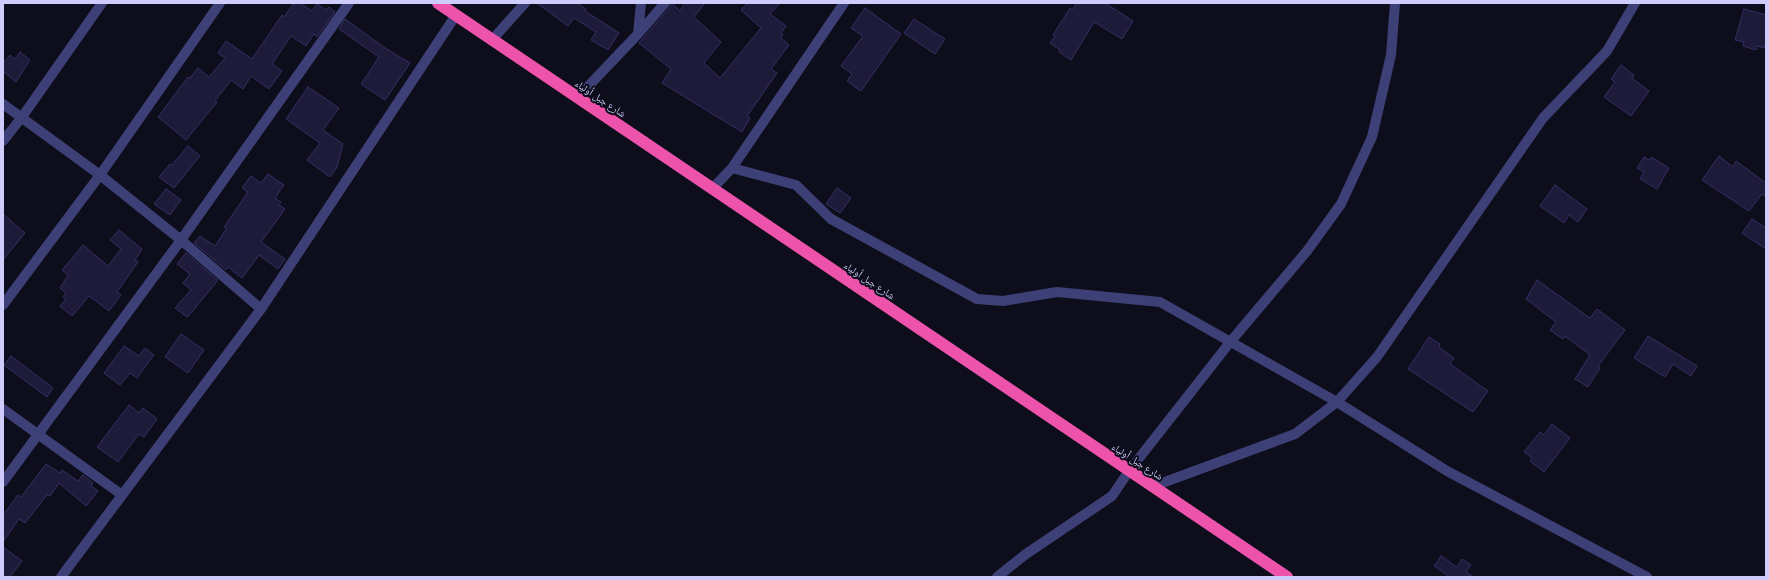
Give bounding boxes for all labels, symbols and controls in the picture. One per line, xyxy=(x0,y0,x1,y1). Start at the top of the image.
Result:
street label: شارع جبل أولياء xyxy=(572,78,628,120)
street label: شارع جبل أولياء xyxy=(841,260,897,302)
street label: شارع جبل أولياء xyxy=(1109,441,1165,483)

